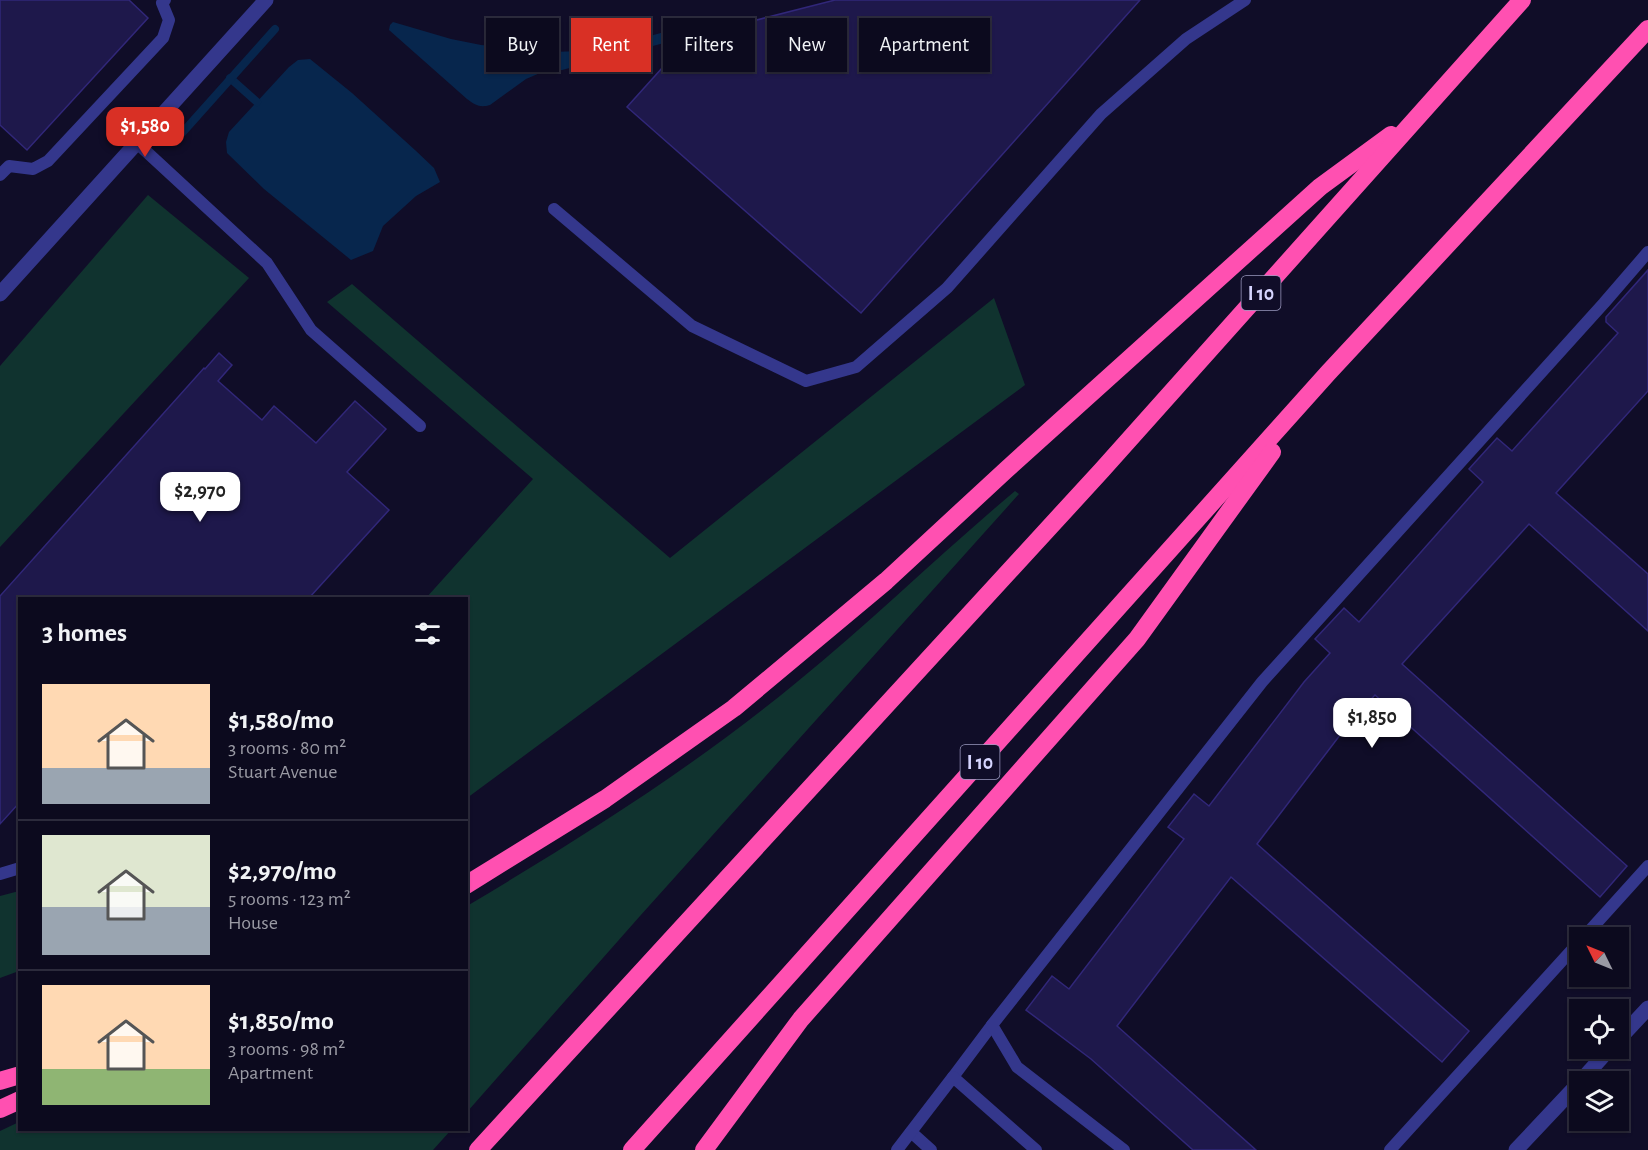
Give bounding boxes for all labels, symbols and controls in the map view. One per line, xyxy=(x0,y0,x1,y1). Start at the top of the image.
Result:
chip: Buy xyxy=(486,18,559,72)
chip: Rent xyxy=(571,18,651,72)
chip: Filters xyxy=(663,18,755,72)
chip: New xyxy=(767,18,847,72)
chip: Apartment xyxy=(859,18,990,72)
pin: $1,580 xyxy=(96,107,194,158)
text: $1,580 xyxy=(120,116,170,136)
road number: I 10 xyxy=(1242,276,1280,310)
pin: $2,970 xyxy=(151,472,249,523)
text: $2,970 xyxy=(174,481,226,501)
icon: filters xyxy=(411,617,444,650)
text: 3 homes xyxy=(42,620,127,646)
pin: $1,850 xyxy=(1323,698,1421,749)
text: $1,580/mo xyxy=(228,707,334,733)
text: $1,850 xyxy=(1347,707,1397,727)
icon: home xyxy=(90,708,162,780)
text: 3 rooms · 80 m² xyxy=(228,738,346,758)
road number: I 10 xyxy=(960,745,1000,779)
text: Stuart Avenue xyxy=(228,762,338,782)
text: $2,970/mo xyxy=(228,858,336,884)
icon: home xyxy=(90,859,162,931)
text: 5 rooms · 123 m² xyxy=(228,889,351,909)
text: House xyxy=(228,913,278,933)
north arrow xyxy=(1569,927,1629,987)
map controls xyxy=(1569,927,1629,1131)
button: locate xyxy=(1569,999,1629,1059)
text: $1,850/mo xyxy=(228,1008,334,1034)
icon: home xyxy=(90,1009,162,1081)
text: 3 rooms · 98 m² xyxy=(228,1039,345,1059)
text: Apartment xyxy=(228,1063,313,1083)
button: layers xyxy=(1569,1071,1629,1131)

